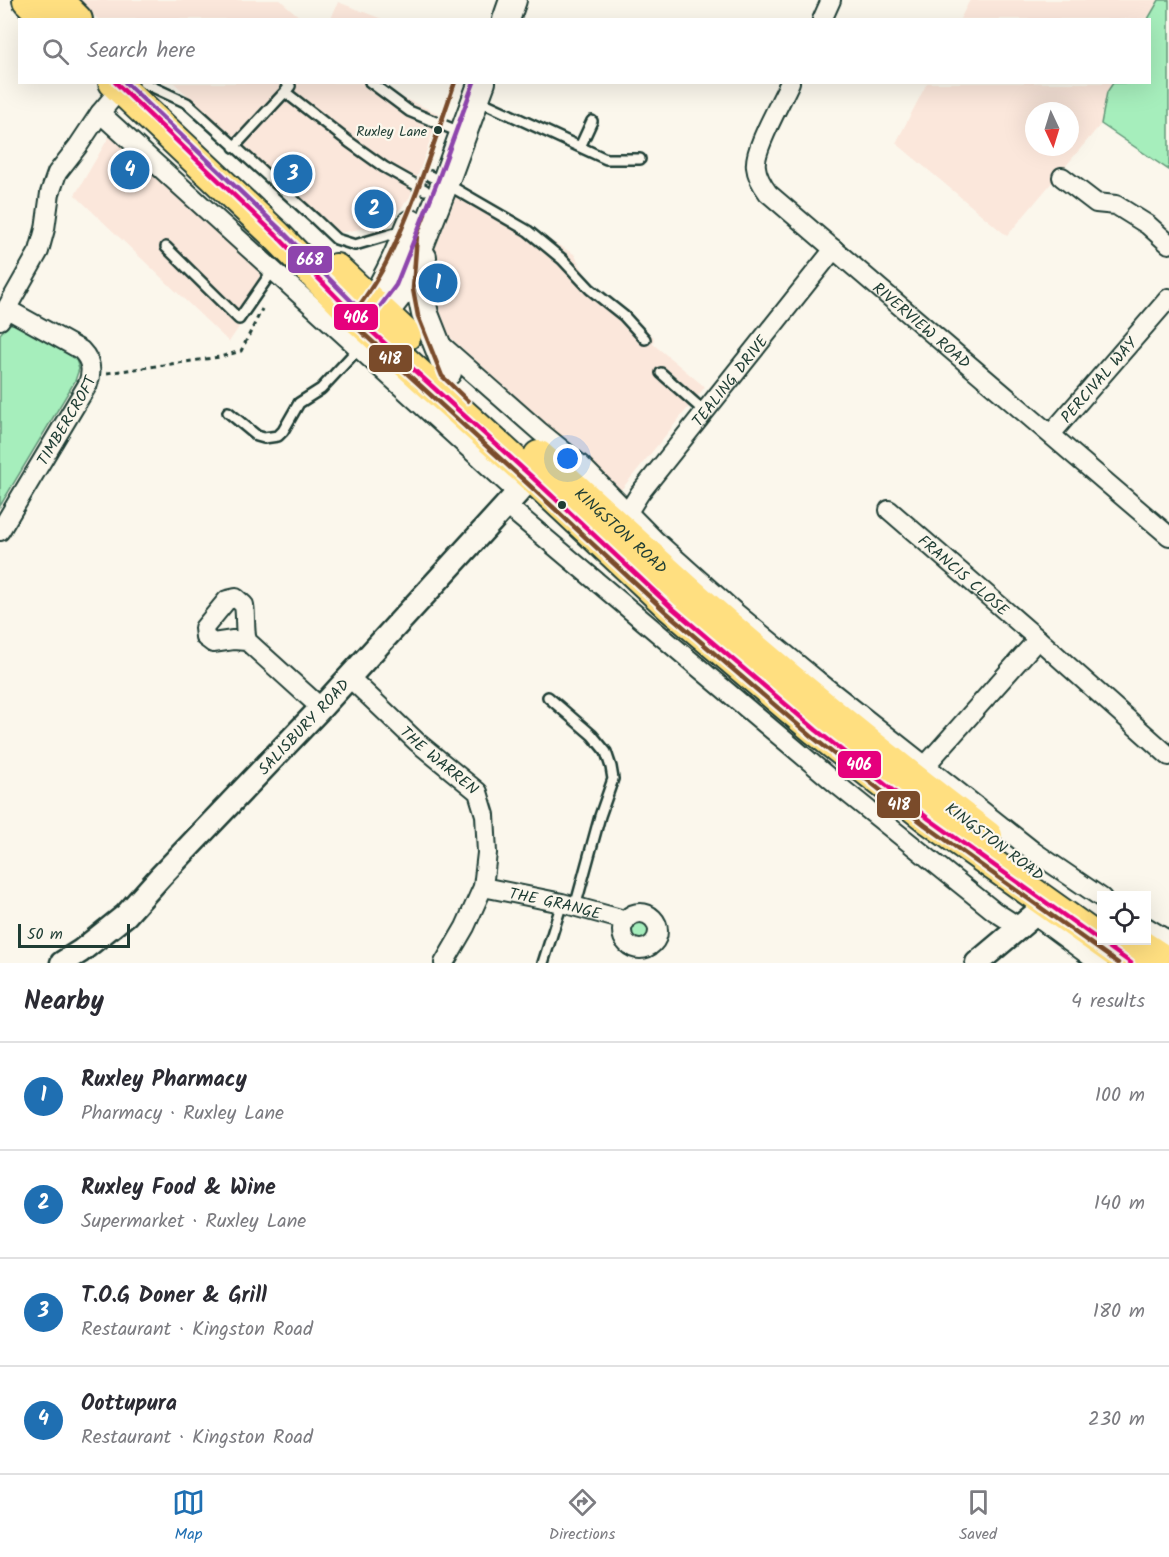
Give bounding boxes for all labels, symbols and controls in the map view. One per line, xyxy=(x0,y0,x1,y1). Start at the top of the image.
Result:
search box xyxy=(18,18,1151,84)
text: Search here xyxy=(87,34,195,69)
icon: search xyxy=(39,35,72,68)
north arrow xyxy=(1025,102,1079,156)
place label: Ruxley Lane xyxy=(356,121,428,143)
marker: Ruxley Lane xyxy=(432,124,444,136)
pin: 4 xyxy=(110,148,150,192)
pin: 3 xyxy=(274,152,312,196)
pin: 2 xyxy=(354,186,394,232)
line badge: 668 xyxy=(287,245,333,274)
text: 668 xyxy=(297,248,324,273)
pin: 1 xyxy=(418,260,458,306)
street label: RIVERVIEW ROAD xyxy=(866,277,976,375)
line badge: 406 xyxy=(333,303,379,331)
text: 406 xyxy=(343,306,369,331)
street label: TEALING DRIVE xyxy=(686,330,775,433)
street label: PERCIVAL WAY xyxy=(1055,331,1144,429)
line badge: 418 xyxy=(368,344,413,373)
text: 418 xyxy=(379,347,402,372)
street label: TIMBERCROFT xyxy=(31,372,104,471)
your location xyxy=(553,444,582,473)
street label: KINGSTON ROAD xyxy=(568,482,673,581)
unlabelled marker xyxy=(556,499,568,511)
street label: FRANCIS CLOSE xyxy=(912,529,1015,623)
street label: SALISBURY ROAD xyxy=(253,673,356,781)
street label: THE WARREN xyxy=(393,721,484,802)
line badge: 406 xyxy=(837,750,882,779)
text: 406 xyxy=(846,753,872,778)
line badge: 418 xyxy=(876,790,921,819)
text: 418 xyxy=(888,793,911,818)
street label: KINGSTON ROAD xyxy=(939,797,1049,888)
street label: THE GRANGE xyxy=(507,882,604,927)
map controls xyxy=(1097,891,1151,945)
button: locate xyxy=(1097,891,1151,945)
scale bar xyxy=(18,921,130,948)
text: 50 m xyxy=(27,922,63,947)
text: Nearby xyxy=(24,981,104,1023)
text: 4 results xyxy=(1071,986,1145,1018)
text: Ruxley Pharmacy xyxy=(81,1063,247,1098)
text: 1 xyxy=(40,1080,47,1112)
text: 100 m xyxy=(1095,1080,1145,1112)
text: Pharmacy · Ruxley Lane xyxy=(81,1098,284,1130)
text: Ruxley Food & Wine xyxy=(81,1171,276,1206)
text: 2 xyxy=(38,1188,49,1220)
text: 140 m xyxy=(1094,1188,1145,1220)
text: Supermarket · Ruxley Lane xyxy=(81,1206,306,1238)
text: T.O.G Doner & Grill xyxy=(81,1279,267,1314)
text: 3 xyxy=(38,1296,49,1328)
text: 180 m xyxy=(1093,1296,1145,1328)
text: Restaurant · Kingston Road xyxy=(81,1314,313,1346)
text: Oottupura xyxy=(81,1387,177,1422)
text: 4 xyxy=(38,1404,49,1436)
text: 230 m xyxy=(1088,1404,1145,1436)
text: Restaurant · Kingston Road xyxy=(81,1422,313,1454)
tab: Map xyxy=(172,1486,205,1547)
tab: Directions xyxy=(549,1486,615,1547)
tab: Saved xyxy=(959,1486,997,1547)

